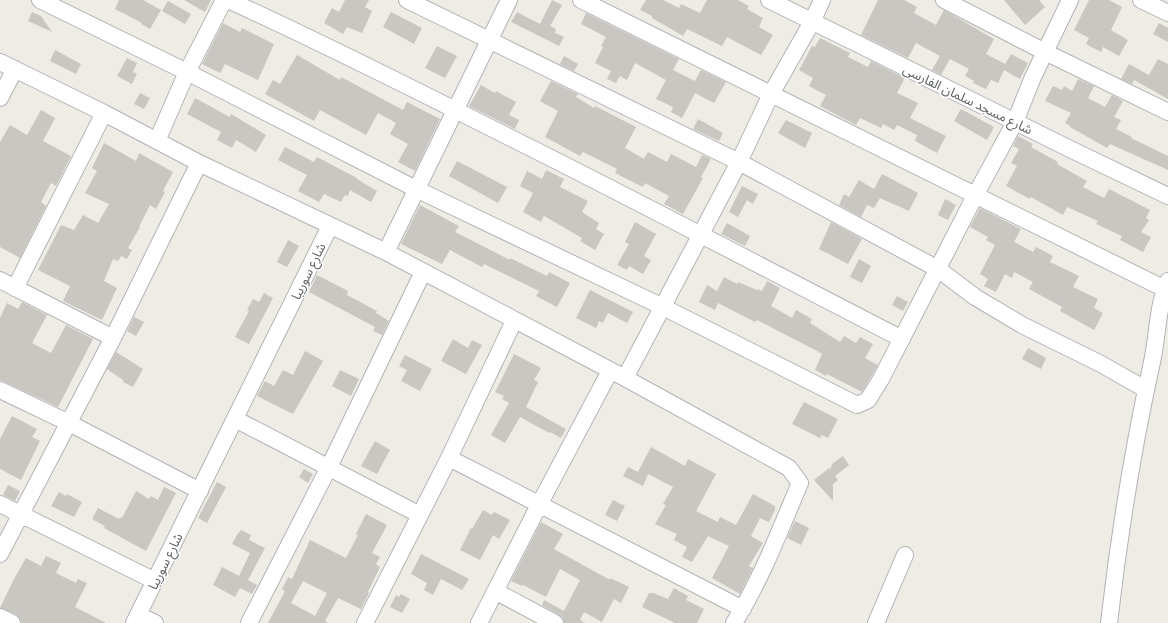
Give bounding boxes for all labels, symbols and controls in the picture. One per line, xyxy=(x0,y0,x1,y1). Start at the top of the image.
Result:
street label: شارع مسجد سلمان الفارسى xyxy=(899,61,1035,140)
street label: شارع سوريبا xyxy=(287,240,331,303)
street label: شارع سوريبا xyxy=(144,530,188,593)

